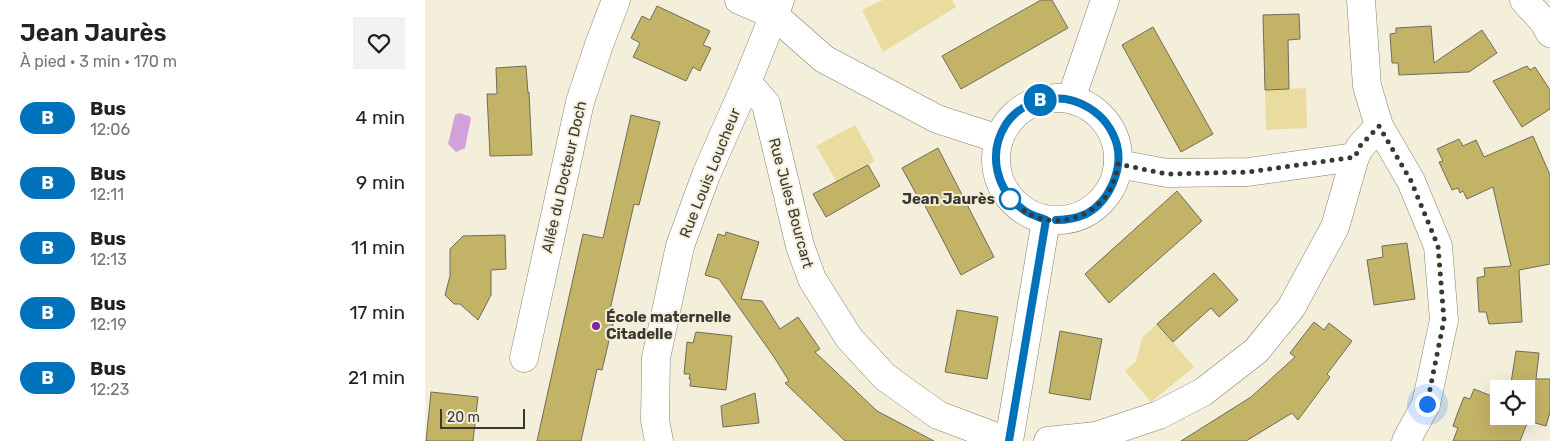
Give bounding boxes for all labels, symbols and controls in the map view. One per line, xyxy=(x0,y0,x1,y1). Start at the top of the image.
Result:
button: heart xyxy=(353,17,405,69)
text: Jean Jaurès xyxy=(20,19,167,47)
text: À pied · 3 min · 170 m xyxy=(20,52,177,71)
line badge: B xyxy=(1024,84,1056,116)
text: B xyxy=(1034,89,1046,111)
text: Bus xyxy=(90,97,126,120)
street label: Allée du Docteur Doch xyxy=(538,99,590,255)
street label: Rue Louis Loucheur xyxy=(676,105,744,240)
text: 4 min xyxy=(356,106,405,129)
text: B xyxy=(41,107,54,129)
text: 12:06 xyxy=(90,120,130,139)
street label: Rue Jules Bourcart xyxy=(765,136,817,270)
text: Bus xyxy=(90,162,126,185)
text: 9 min xyxy=(356,171,405,194)
text: B xyxy=(41,172,54,194)
text: 12:11 xyxy=(90,185,124,204)
marker: Jean Jaurès xyxy=(999,188,1021,210)
place label: Jean Jaurès xyxy=(902,190,995,208)
text: Bus xyxy=(90,227,126,250)
text: 11 min xyxy=(351,236,405,259)
text: B xyxy=(41,237,54,259)
text: 12:13 xyxy=(90,250,127,269)
text: Bus xyxy=(90,292,126,315)
text: 17 min xyxy=(349,301,405,324)
text: B xyxy=(41,302,54,324)
place label: École maternelle Citadelle xyxy=(606,308,731,343)
text: 12:19 xyxy=(90,315,127,334)
marker: École maternelle Citadelle xyxy=(590,320,602,332)
text: Bus xyxy=(90,357,126,380)
text: 21 min xyxy=(348,366,405,389)
text: B xyxy=(41,367,54,389)
text: 12:23 xyxy=(90,380,129,399)
map controls xyxy=(1490,380,1535,425)
button: locate xyxy=(1490,380,1535,425)
your location xyxy=(1415,392,1440,417)
scale bar xyxy=(440,406,525,429)
text: 20 m xyxy=(447,409,480,426)

